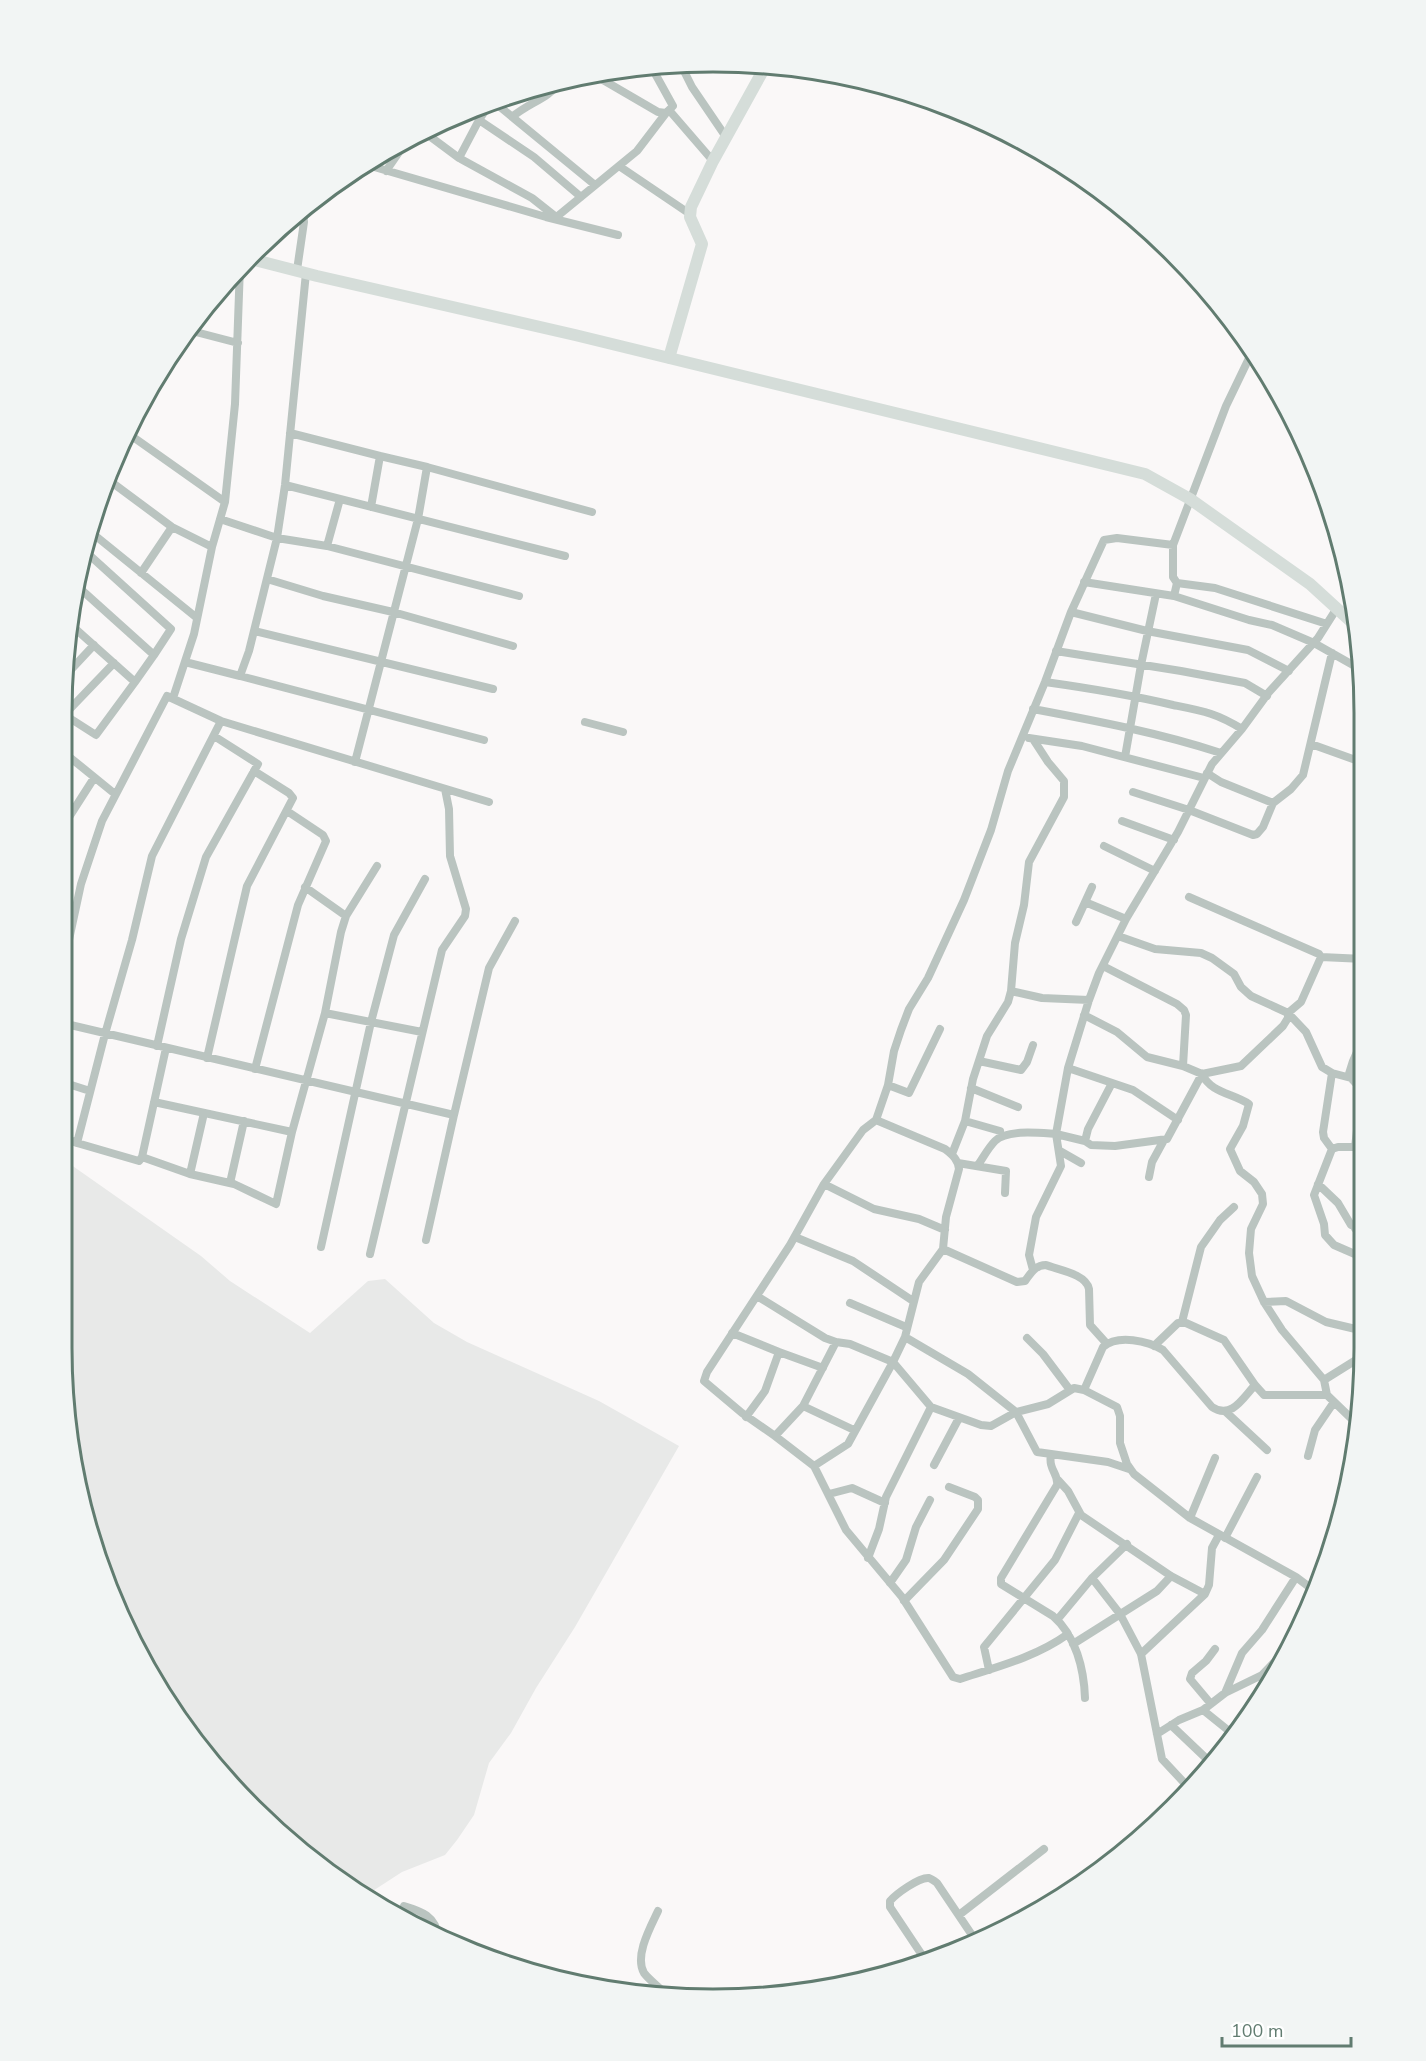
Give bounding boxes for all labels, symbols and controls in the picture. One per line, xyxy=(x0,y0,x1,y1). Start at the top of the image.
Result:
scale bar xyxy=(1222,2010,1351,2048)
text: 100 m xyxy=(1231,2019,1283,2043)

